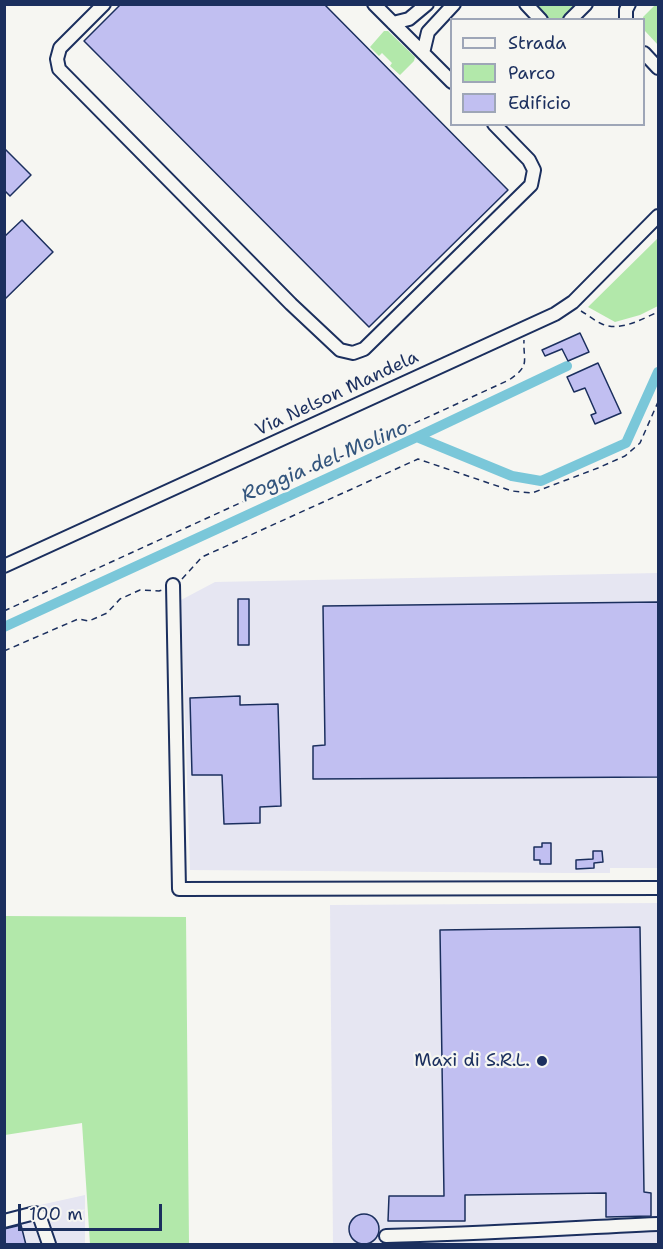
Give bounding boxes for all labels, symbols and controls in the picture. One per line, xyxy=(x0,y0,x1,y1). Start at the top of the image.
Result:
legend xyxy=(450,18,645,126)
text: Strada xyxy=(508,31,567,55)
text: Parco xyxy=(508,61,556,85)
text: Edificio xyxy=(508,91,571,115)
street label: Via Nelson Mandela xyxy=(252,347,422,441)
water label: Roggia del Molino xyxy=(238,416,412,508)
place label: Maxi di S.R.L. xyxy=(414,1050,530,1072)
marker: Maxi di S.R.L. xyxy=(535,1054,549,1068)
scale bar xyxy=(21,1192,165,1230)
text: 100 m xyxy=(29,1202,83,1226)

